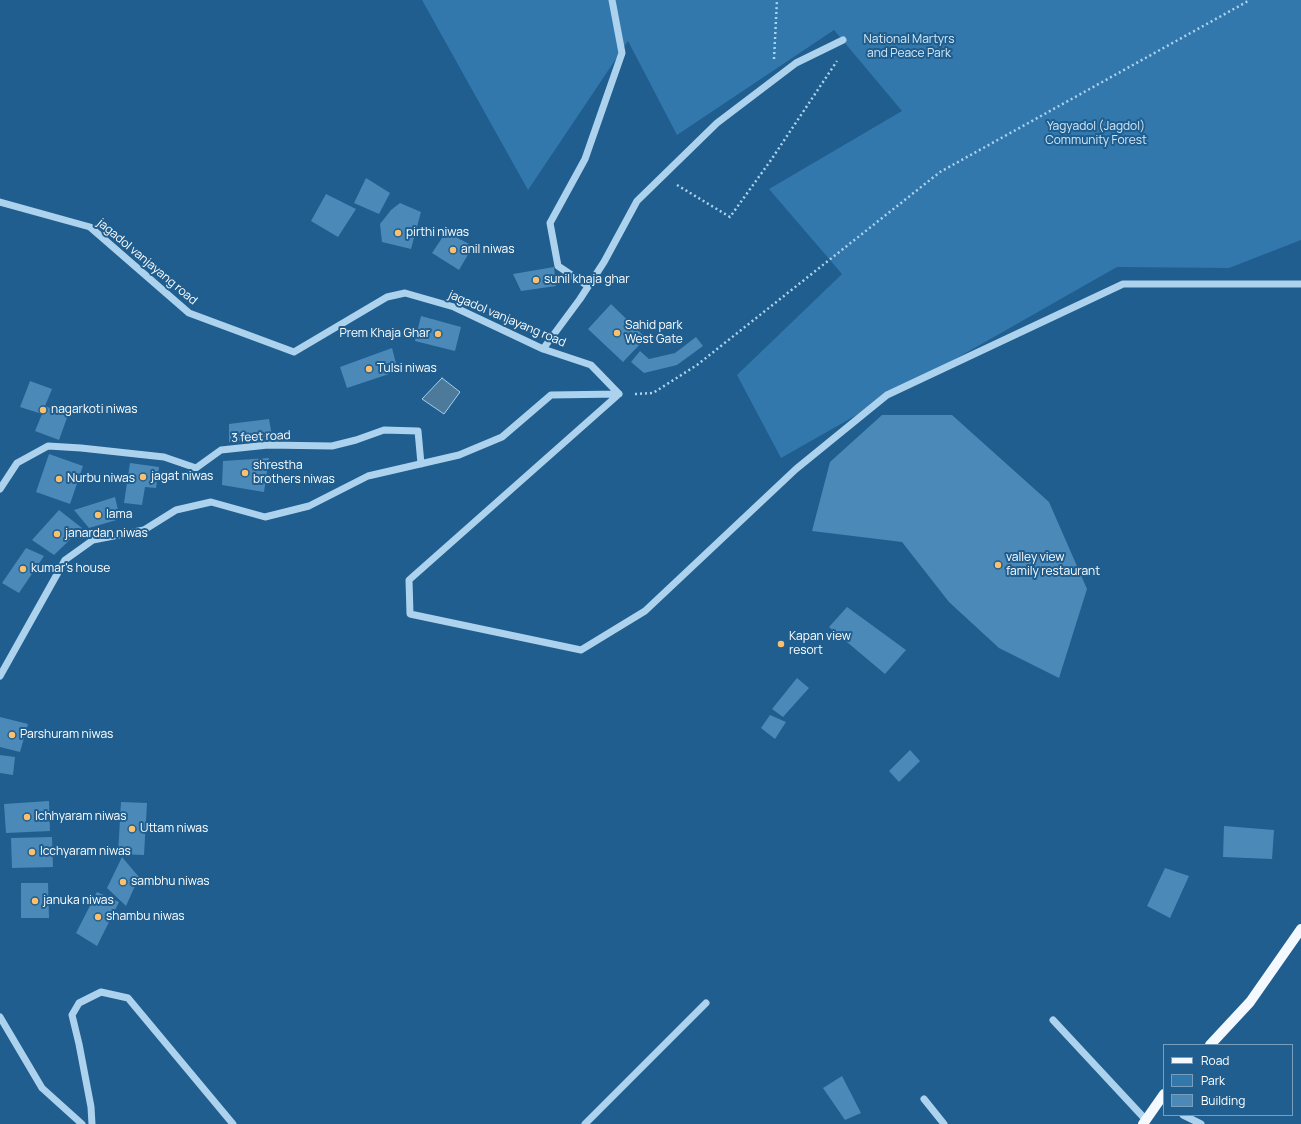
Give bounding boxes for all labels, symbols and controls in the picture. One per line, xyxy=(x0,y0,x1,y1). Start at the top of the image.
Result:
park label: National Martyrs and Peace Park xyxy=(863,33,955,61)
park label: Yagyadol (Jagdol) Community Forest xyxy=(1045,120,1147,148)
street label: jagadol vanjayang road xyxy=(94,216,200,308)
place label: pirthi niwas xyxy=(406,226,469,240)
marker: pirthi niwas xyxy=(393,228,403,238)
place label: anil niwas xyxy=(461,243,515,257)
marker: anil niwas xyxy=(448,245,458,255)
place label: sunil khaja ghar xyxy=(544,273,630,287)
marker: sunil khaja ghar xyxy=(531,275,541,285)
street label: jagadol vanjayang road xyxy=(446,288,568,350)
place label: Sahid park West Gate xyxy=(625,319,683,347)
place label: Prem Khaja Ghar xyxy=(340,327,430,341)
marker: Sahid park West Gate xyxy=(612,328,622,338)
marker: Prem Khaja Ghar xyxy=(433,329,443,339)
place label: Tulsi niwas xyxy=(377,362,437,376)
marker: Tulsi niwas xyxy=(364,364,374,374)
place label: nagarkoti niwas xyxy=(51,403,138,417)
marker: nagarkoti niwas xyxy=(38,405,48,415)
street label: 3 feet road xyxy=(231,428,291,446)
place label: shrestha brothers niwas xyxy=(253,459,335,487)
marker: shrestha brothers niwas xyxy=(240,468,250,478)
place label: jagat niwas xyxy=(151,470,213,484)
place label: Nurbu niwas xyxy=(67,472,135,486)
marker: jagat niwas xyxy=(138,472,148,482)
marker: Nurbu niwas xyxy=(54,474,64,484)
place label: lama xyxy=(106,508,132,522)
marker: lama xyxy=(93,510,103,520)
place label: janardan niwas xyxy=(65,527,148,541)
marker: janardan niwas xyxy=(52,529,62,539)
place label: valley view family restaurant xyxy=(1006,551,1100,579)
marker: valley view family restaurant xyxy=(993,560,1003,570)
place label: kumar's house xyxy=(31,562,110,576)
marker: kumar's house xyxy=(18,564,28,574)
place label: Kapan view resort xyxy=(789,630,851,658)
marker: Kapan view resort xyxy=(776,639,786,649)
place label: Parshuram niwas xyxy=(20,728,113,742)
marker: Parshuram niwas xyxy=(7,730,17,740)
place label: Ichhyaram niwas xyxy=(35,810,127,824)
marker: Ichhyaram niwas xyxy=(22,812,32,822)
place label: Uttam niwas xyxy=(140,822,208,836)
marker: Uttam niwas xyxy=(127,824,137,834)
place label: Icchyaram niwas xyxy=(40,845,131,859)
marker: Icchyaram niwas xyxy=(27,847,37,857)
place label: sambhu niwas xyxy=(131,875,210,889)
marker: sambhu niwas xyxy=(118,877,128,887)
place label: januka niwas xyxy=(43,894,114,908)
marker: januka niwas xyxy=(30,896,40,906)
place label: shambu niwas xyxy=(106,910,185,924)
marker: shambu niwas xyxy=(93,912,103,922)
legend xyxy=(1163,1044,1293,1116)
text: Road xyxy=(1201,1052,1229,1069)
text: Park xyxy=(1201,1072,1225,1089)
text: Building xyxy=(1201,1092,1245,1109)

